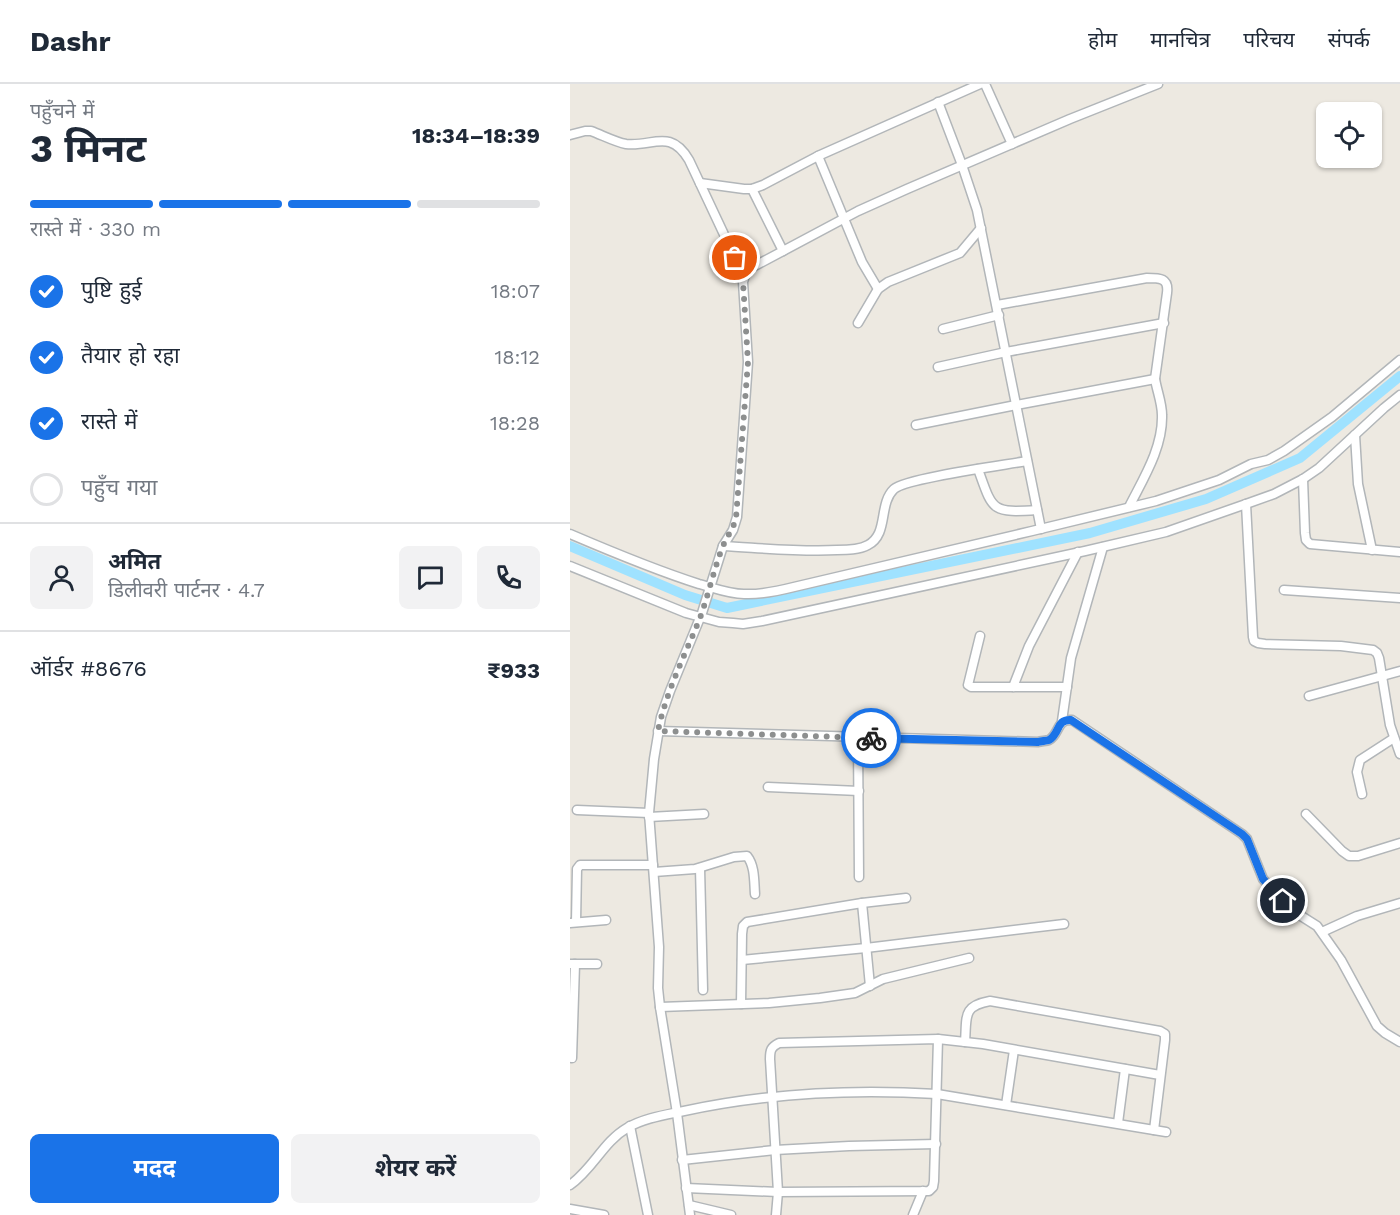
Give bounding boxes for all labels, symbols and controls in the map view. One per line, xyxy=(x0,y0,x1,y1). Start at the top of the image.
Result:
text: Dashr xyxy=(30,25,110,58)
text: होम xyxy=(1088,27,1117,52)
text: मानचित्र xyxy=(1150,27,1210,52)
text: परिचय xyxy=(1243,27,1295,52)
text: संपर्क xyxy=(1328,27,1370,52)
text: पहुँचने में xyxy=(30,99,95,123)
map controls xyxy=(1316,102,1382,168)
button: locate xyxy=(1316,102,1382,168)
text: 18:34–18:39 xyxy=(412,123,540,148)
text: 3 मिनट xyxy=(30,126,146,171)
text: रास्ते में · 330 m xyxy=(30,217,161,241)
pin xyxy=(709,232,760,283)
icon: bag xyxy=(718,241,751,274)
icon: check xyxy=(30,275,63,308)
text: पुष्टि हुई xyxy=(81,277,142,302)
text: 18:07 xyxy=(491,279,540,303)
icon: check xyxy=(30,341,63,374)
text: तैयार हो रहा xyxy=(81,343,180,368)
text: 18:12 xyxy=(495,345,540,369)
icon: check xyxy=(30,407,63,440)
text: रास्ते में xyxy=(81,409,137,434)
text: 18:28 xyxy=(490,411,540,435)
text: पहुँच गया xyxy=(81,475,158,500)
button: person xyxy=(30,546,93,609)
button: chat xyxy=(399,546,462,609)
button: phone xyxy=(477,546,540,609)
text: अमित xyxy=(108,549,161,574)
text: डिलीवरी पार्टनर · 4.7 xyxy=(108,578,265,602)
text: ऑर्डर #8676 xyxy=(30,656,147,681)
text: ₹933 xyxy=(487,658,540,683)
courier xyxy=(841,708,901,768)
icon: bike xyxy=(855,722,888,755)
pin xyxy=(1257,875,1308,926)
icon: home xyxy=(1266,884,1299,917)
button: मदद xyxy=(30,1134,279,1203)
button: शेयर करें xyxy=(291,1134,540,1203)

